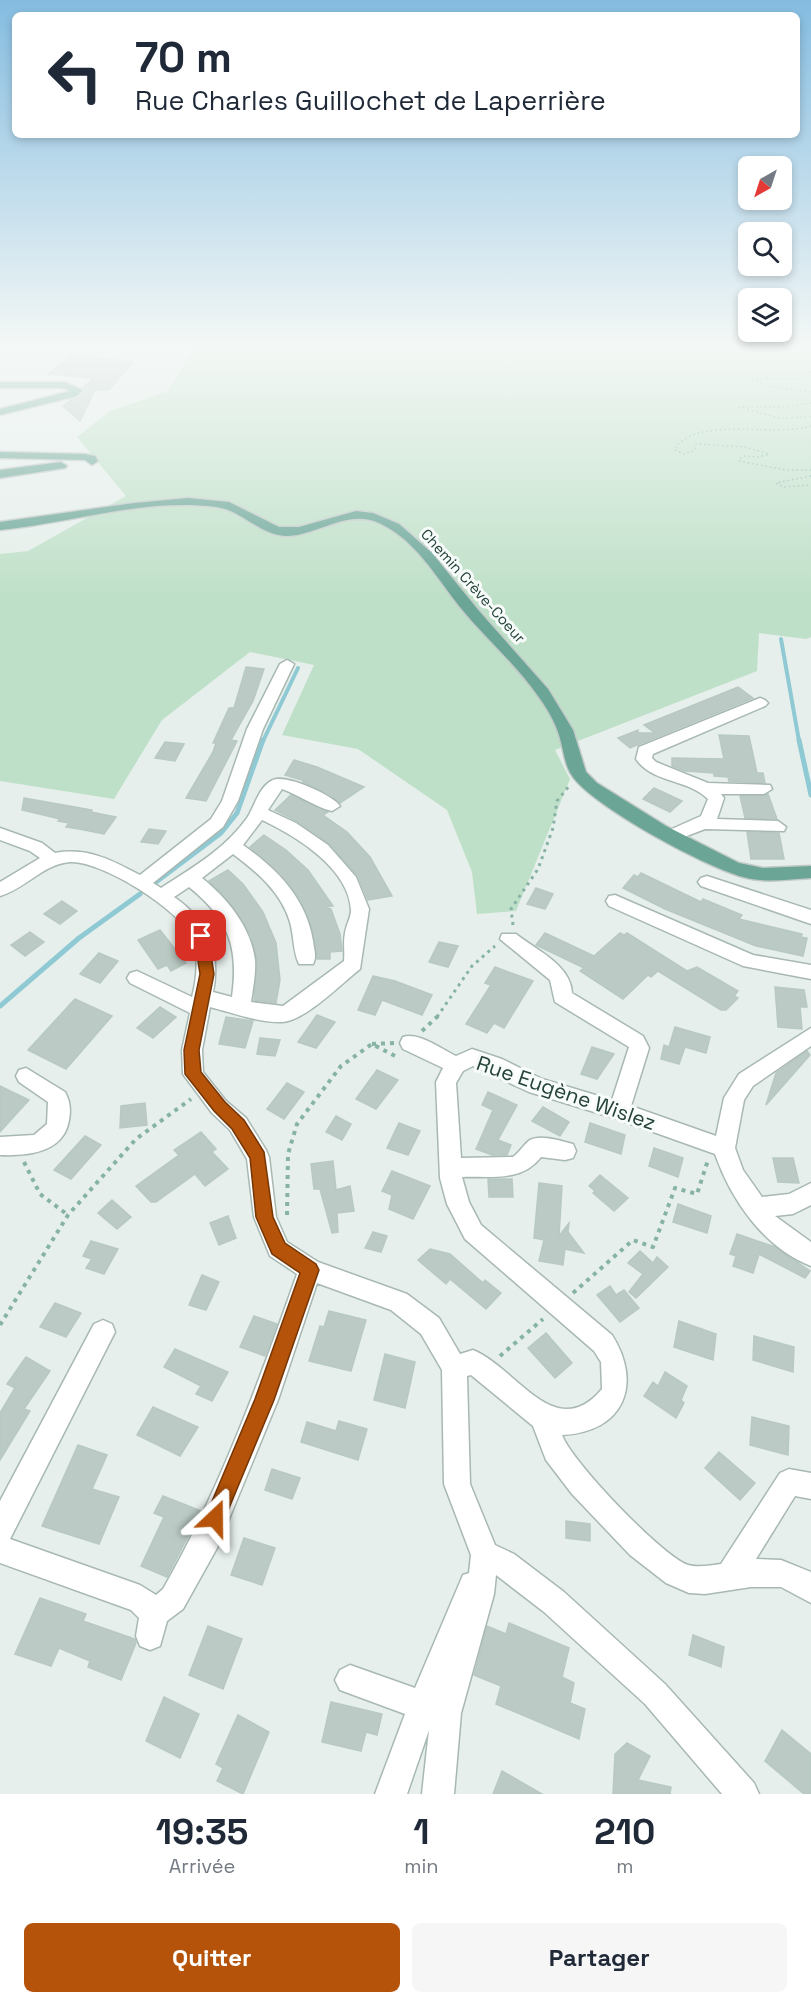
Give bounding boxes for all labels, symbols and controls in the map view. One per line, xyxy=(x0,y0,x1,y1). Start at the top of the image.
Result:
text: 70 m xyxy=(135,31,232,84)
icon: left xyxy=(36,36,114,114)
text: Rue Charles Guillochet de Laperrière xyxy=(135,83,606,118)
north arrow xyxy=(738,156,792,210)
map controls xyxy=(738,156,792,342)
button: search xyxy=(738,222,792,276)
button: layers xyxy=(738,288,792,342)
street label: Chemin Crève-Coeur xyxy=(417,525,530,647)
pin xyxy=(175,910,226,961)
icon: arrive xyxy=(184,919,217,952)
street label: Rue Eugène Wislez xyxy=(473,1049,659,1136)
position arrow xyxy=(183,1486,247,1550)
text: 19:35 xyxy=(156,1809,248,1855)
text: 1 xyxy=(413,1809,430,1855)
text: 210 xyxy=(594,1809,655,1855)
text: Arrivée xyxy=(169,1853,235,1879)
text: min xyxy=(404,1853,439,1879)
text: m xyxy=(616,1853,633,1879)
button: Quitter xyxy=(24,1923,400,1992)
button: Partager xyxy=(412,1923,787,1992)

